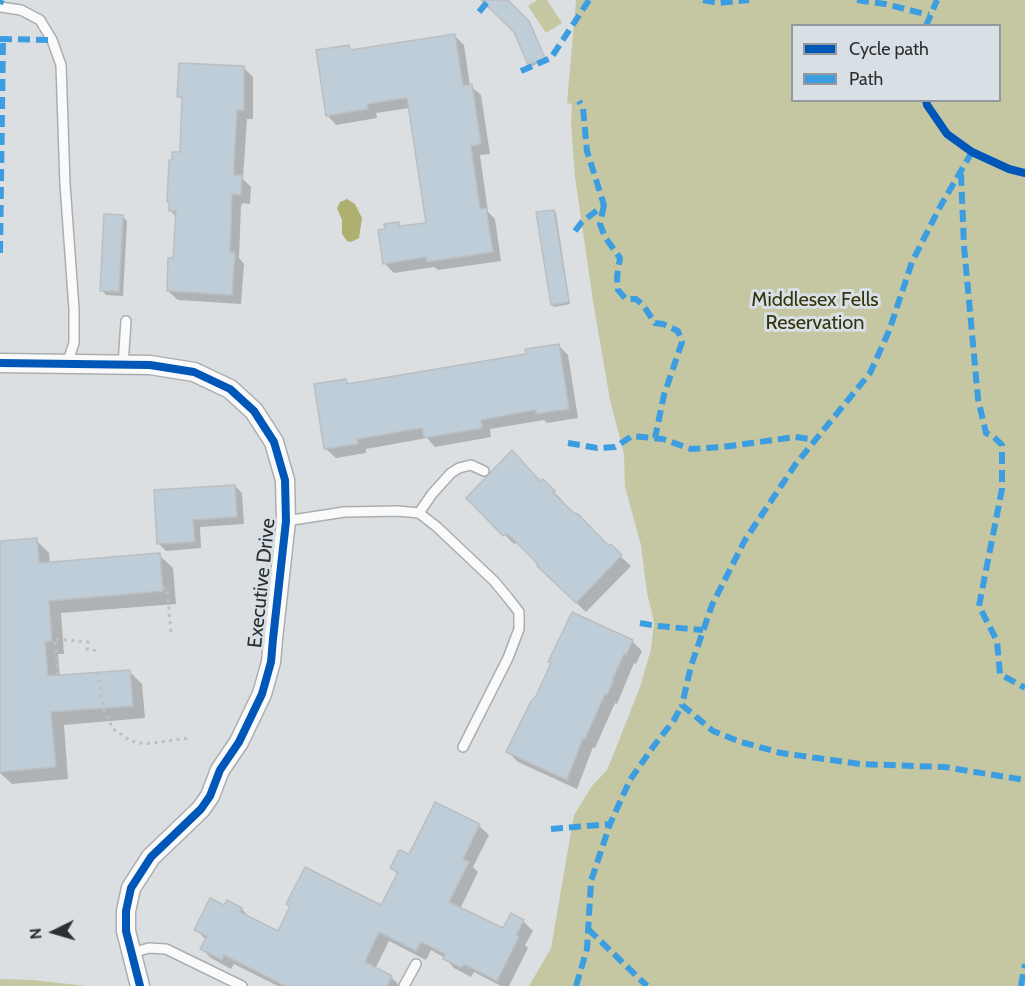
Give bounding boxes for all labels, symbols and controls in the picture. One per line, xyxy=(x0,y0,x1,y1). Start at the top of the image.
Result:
legend xyxy=(791,24,1001,102)
text: Cycle path xyxy=(849,38,929,60)
text: Path xyxy=(849,68,883,90)
park label: Middlesex Fells Reservation xyxy=(751,288,879,335)
street label: Executive Drive xyxy=(243,517,281,649)
north arrow xyxy=(24,902,84,962)
text: N xyxy=(26,927,46,940)

